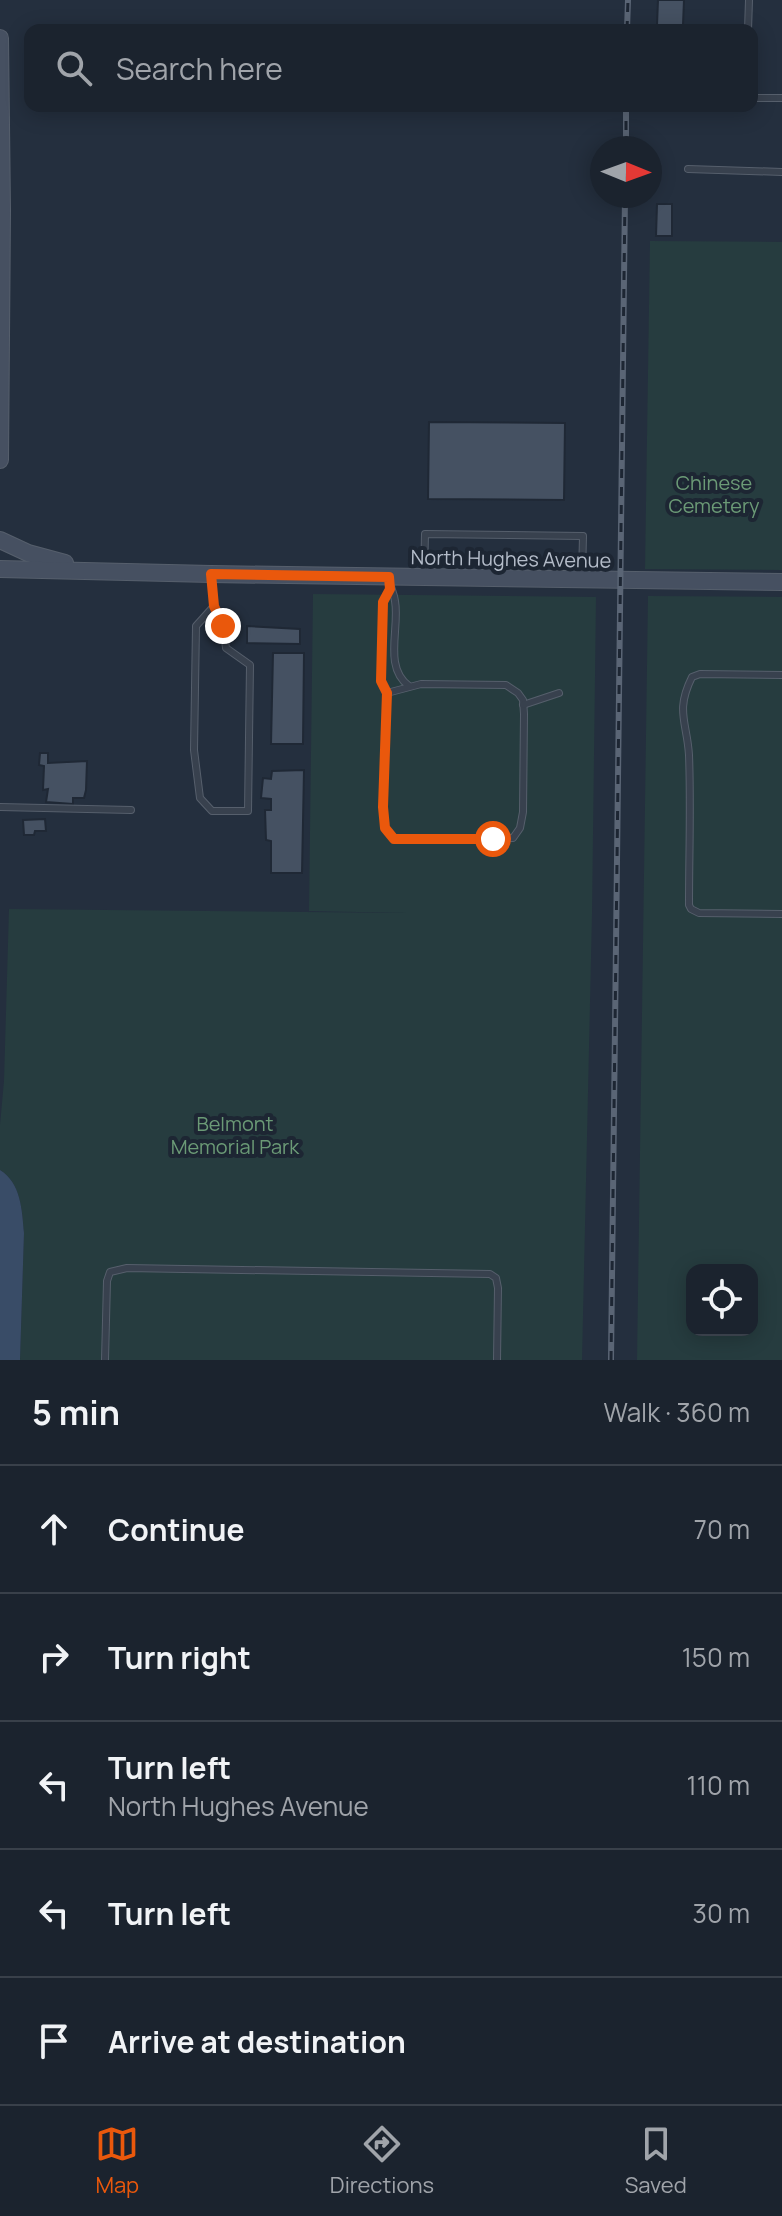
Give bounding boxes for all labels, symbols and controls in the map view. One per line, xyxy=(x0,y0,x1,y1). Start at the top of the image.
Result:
search box xyxy=(24,24,758,112)
icon: search xyxy=(52,46,96,90)
text: Search here xyxy=(116,48,283,89)
north arrow xyxy=(590,136,662,208)
park label: Chinese Cemetery xyxy=(668,469,760,519)
street label: North Hughes Avenue xyxy=(410,543,612,574)
route end xyxy=(205,608,241,644)
route start xyxy=(475,821,511,857)
park label: Belmont Memorial Park xyxy=(171,1110,300,1160)
map controls xyxy=(686,1264,758,1336)
button: locate xyxy=(686,1264,758,1336)
text: 5 min xyxy=(32,1389,120,1435)
text: Walk · 360 m xyxy=(604,1394,750,1430)
icon: ahead xyxy=(32,1507,76,1551)
text: Continue xyxy=(108,1509,244,1550)
text: 70 m xyxy=(694,1511,750,1547)
icon: right xyxy=(32,1635,76,1679)
text: Turn right xyxy=(108,1637,251,1678)
text: 150 m xyxy=(682,1639,750,1675)
text: Turn left xyxy=(108,1747,231,1788)
icon: left xyxy=(32,1763,76,1807)
text: 110 m xyxy=(687,1767,750,1803)
text: North Hughes Avenue xyxy=(108,1788,369,1824)
icon: left xyxy=(32,1891,76,1935)
text: Turn left xyxy=(108,1893,231,1934)
text: 30 m xyxy=(693,1895,750,1931)
icon: arrive xyxy=(32,2019,76,2063)
text: Arrive at destination xyxy=(108,2021,406,2062)
tab: Map xyxy=(95,2122,139,2200)
tab: Directions xyxy=(330,2122,434,2200)
tab: Saved xyxy=(625,2122,687,2200)

